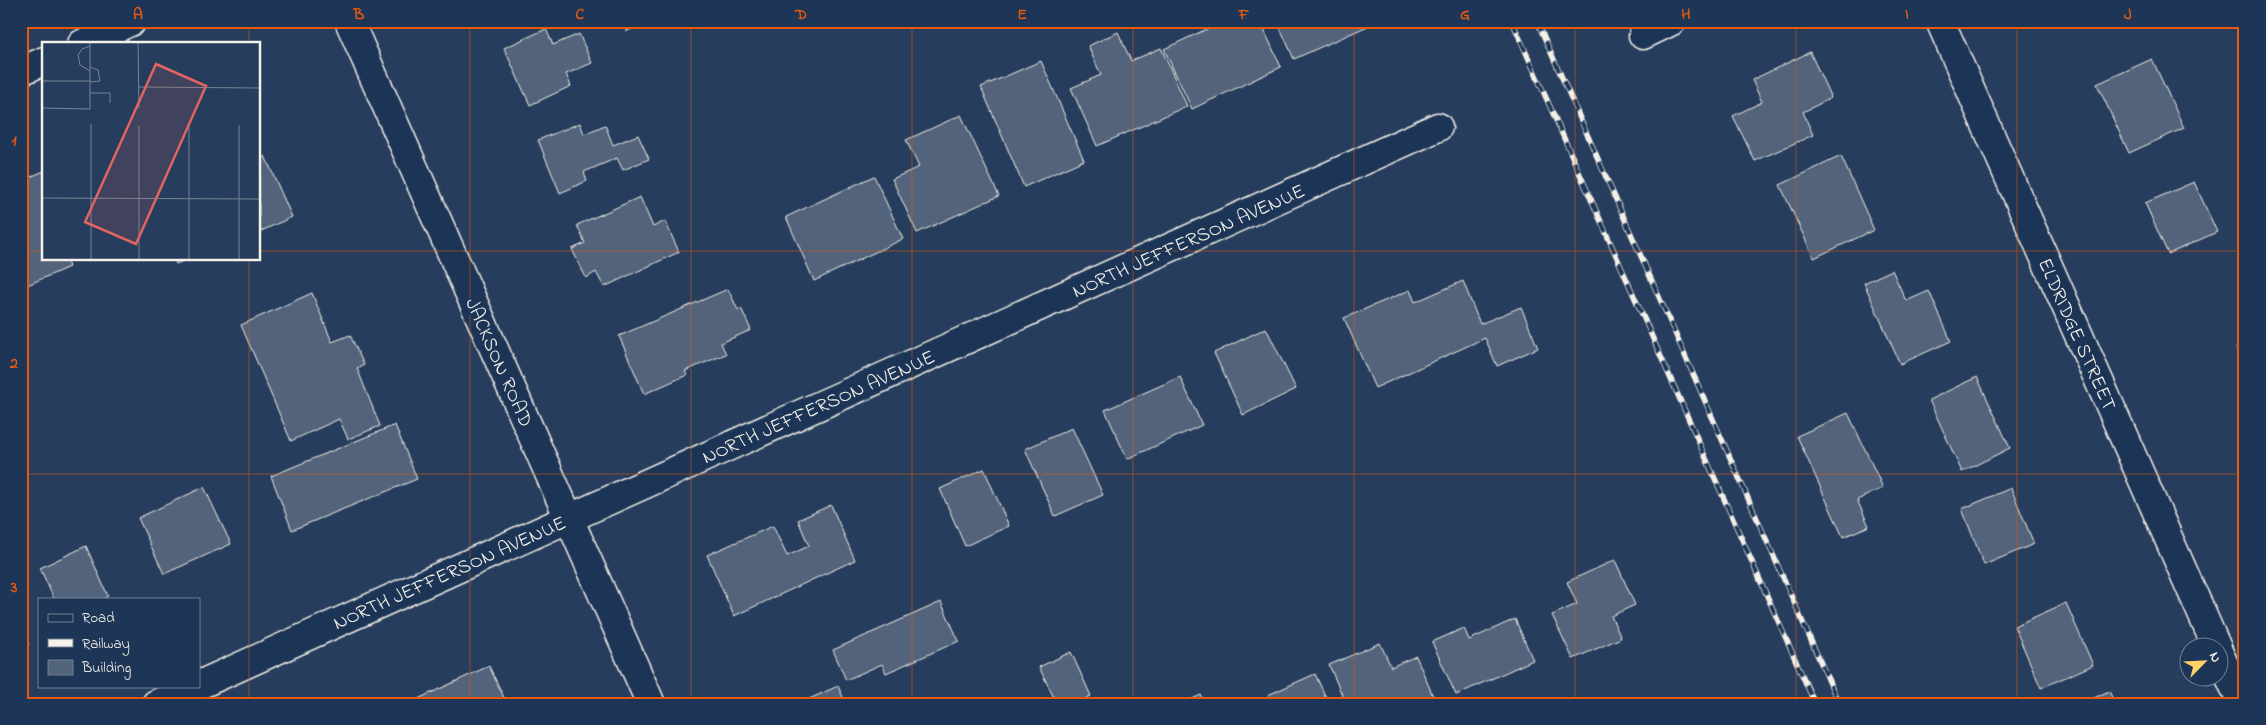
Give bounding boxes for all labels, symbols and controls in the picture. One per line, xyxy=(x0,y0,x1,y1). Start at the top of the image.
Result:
text: A xyxy=(133,3,143,27)
text: B xyxy=(353,3,365,27)
text: C xyxy=(576,3,585,27)
text: D xyxy=(794,3,807,27)
text: E xyxy=(1017,3,1027,27)
text: F xyxy=(1238,3,1250,27)
text: G xyxy=(1460,3,1470,27)
text: H xyxy=(1681,3,1691,27)
text: I xyxy=(1905,3,1909,27)
text: J xyxy=(2124,3,2132,27)
inset map xyxy=(42,42,260,260)
text: 1 xyxy=(11,129,17,153)
street label: NORTH JEFFERSON AVENUE xyxy=(1068,178,1310,307)
street label: ELDRIDGE STREET xyxy=(2029,254,2122,416)
street label: JACKSON ROAD xyxy=(456,294,539,432)
street label: NORTH JEFFERSON AVENUE xyxy=(698,344,940,473)
text: 2 xyxy=(9,352,18,376)
street label: NORTH JEFFERSON AVENUE xyxy=(329,510,571,639)
text: 3 xyxy=(10,576,18,600)
legend xyxy=(38,598,200,688)
text: Road xyxy=(82,607,115,629)
text: Railway xyxy=(82,633,130,656)
north arrow xyxy=(2178,638,2228,688)
text: N xyxy=(2203,649,2226,666)
text: Building xyxy=(81,657,131,680)

